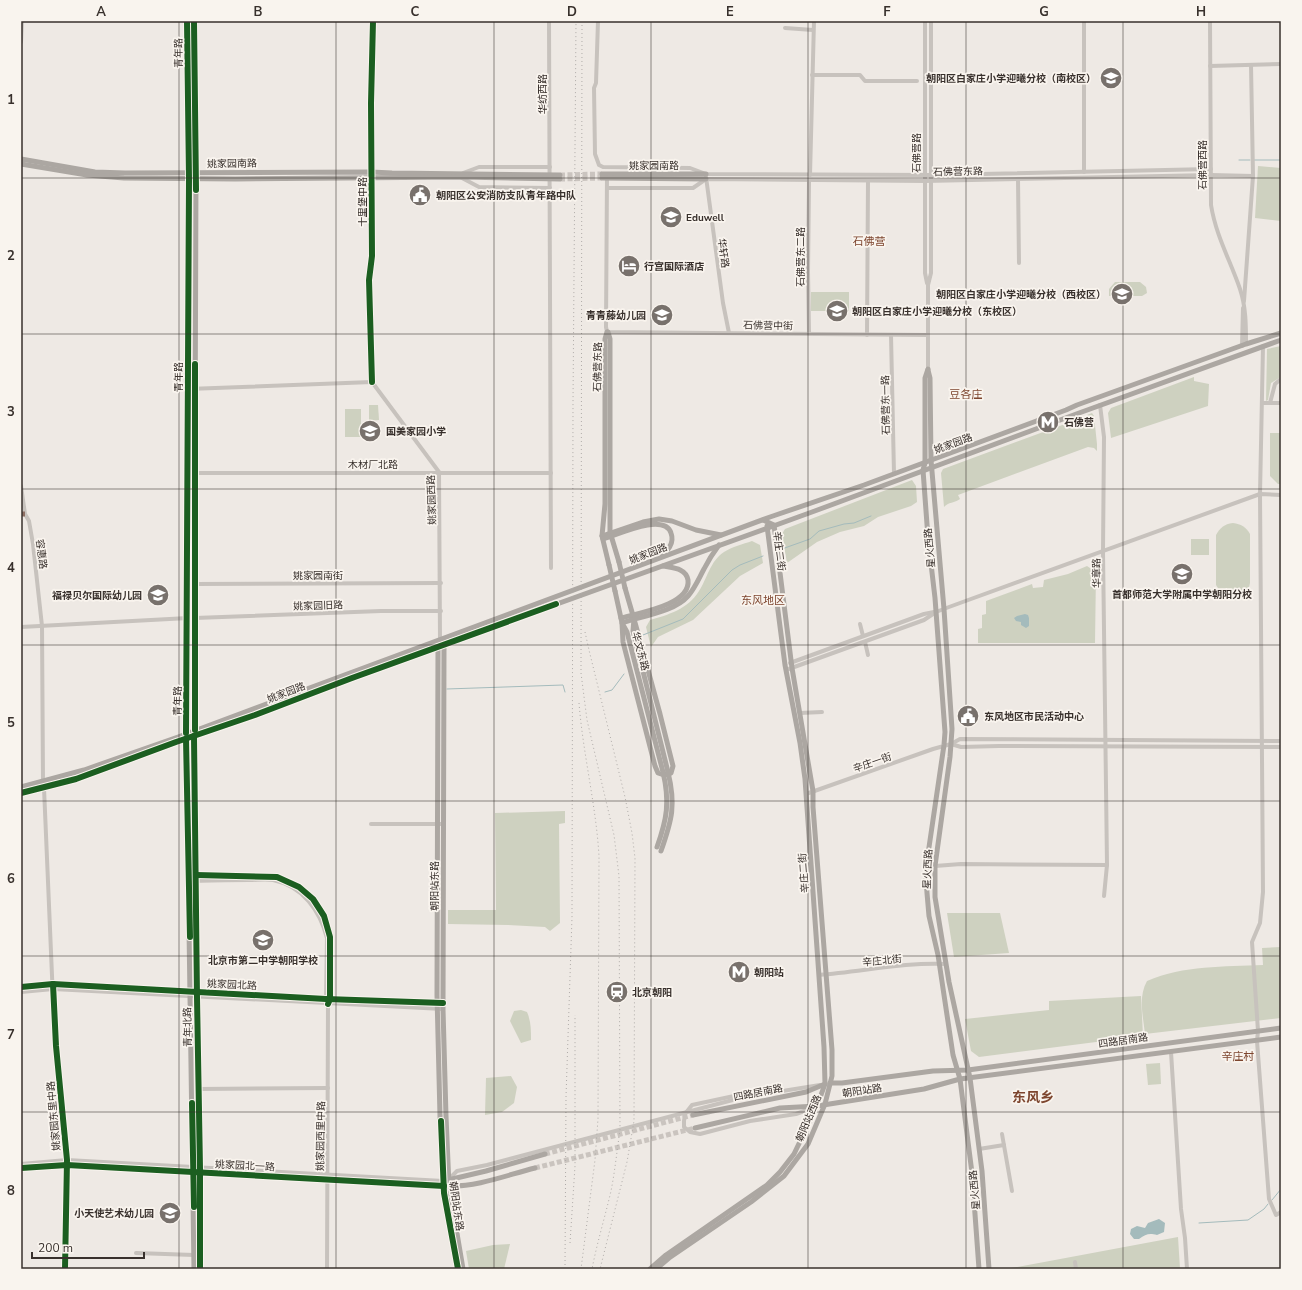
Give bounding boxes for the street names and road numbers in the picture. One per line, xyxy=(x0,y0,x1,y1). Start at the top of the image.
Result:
street label: 青年路 xyxy=(172,38,186,68)
street label: 华纺西路 xyxy=(536,74,550,114)
street label: 石佛营路 xyxy=(910,133,924,173)
street label: 石佛营西路 xyxy=(1196,140,1210,190)
street label: 姚家园南路 xyxy=(207,157,257,171)
street label: 姚家园南路 xyxy=(629,159,679,173)
street label: 石佛营东路 xyxy=(933,165,983,179)
street label: 十里堡中路 xyxy=(356,177,370,227)
street label: 石佛营东二路 xyxy=(794,227,808,287)
street label: 华轩路 xyxy=(714,237,732,269)
street label: 石佛营中街 xyxy=(743,319,793,333)
street label: 石佛营东路 xyxy=(591,342,605,392)
street label: 青年路 xyxy=(172,362,186,392)
street label: 石佛营东一路 xyxy=(878,375,894,435)
street label: 姚家园路 xyxy=(932,431,975,457)
street label: 木材厂北路 xyxy=(348,458,398,472)
street label: 姚家园西路 xyxy=(424,475,440,525)
street label: 星火西路 xyxy=(921,527,939,568)
street label: 辛庄二街 xyxy=(770,530,788,572)
street label: 容惠路 xyxy=(32,538,50,570)
street label: 姚家园路 xyxy=(627,540,670,568)
street label: 华章路 xyxy=(1090,558,1104,588)
street label: 姚家园南街 xyxy=(293,569,343,583)
street label: 姚家园旧路 xyxy=(293,598,343,614)
street label: 华文东路 xyxy=(628,630,652,672)
street label: 姚家园路 xyxy=(265,679,308,707)
street label: 青年路 xyxy=(171,686,185,716)
street label: 辛庄一街 xyxy=(851,750,894,776)
street label: 星火西路 xyxy=(920,849,936,889)
street label: 辛庄二街 xyxy=(796,852,812,893)
street label: 朝阳站东路 xyxy=(428,861,442,911)
street label: 辛庄北街 xyxy=(861,952,903,970)
street label: 姚家园北路 xyxy=(207,977,257,993)
street label: 青年北路 xyxy=(181,1007,195,1047)
street label: 四路居南路 xyxy=(1097,1031,1149,1051)
street label: 姚家园东里中路 xyxy=(44,1080,64,1151)
street label: 四路居南路 xyxy=(732,1081,784,1105)
street label: 朝阳站路 xyxy=(841,1081,883,1101)
street label: 朝阳站西路 xyxy=(793,1093,825,1144)
street label: 姚家园西里中路 xyxy=(313,1101,329,1171)
street label: 姚家园北一路 xyxy=(215,1157,275,1175)
street label: 星火西路 xyxy=(966,1169,984,1210)
street label: 朝阳站东路 xyxy=(446,1180,466,1232)

